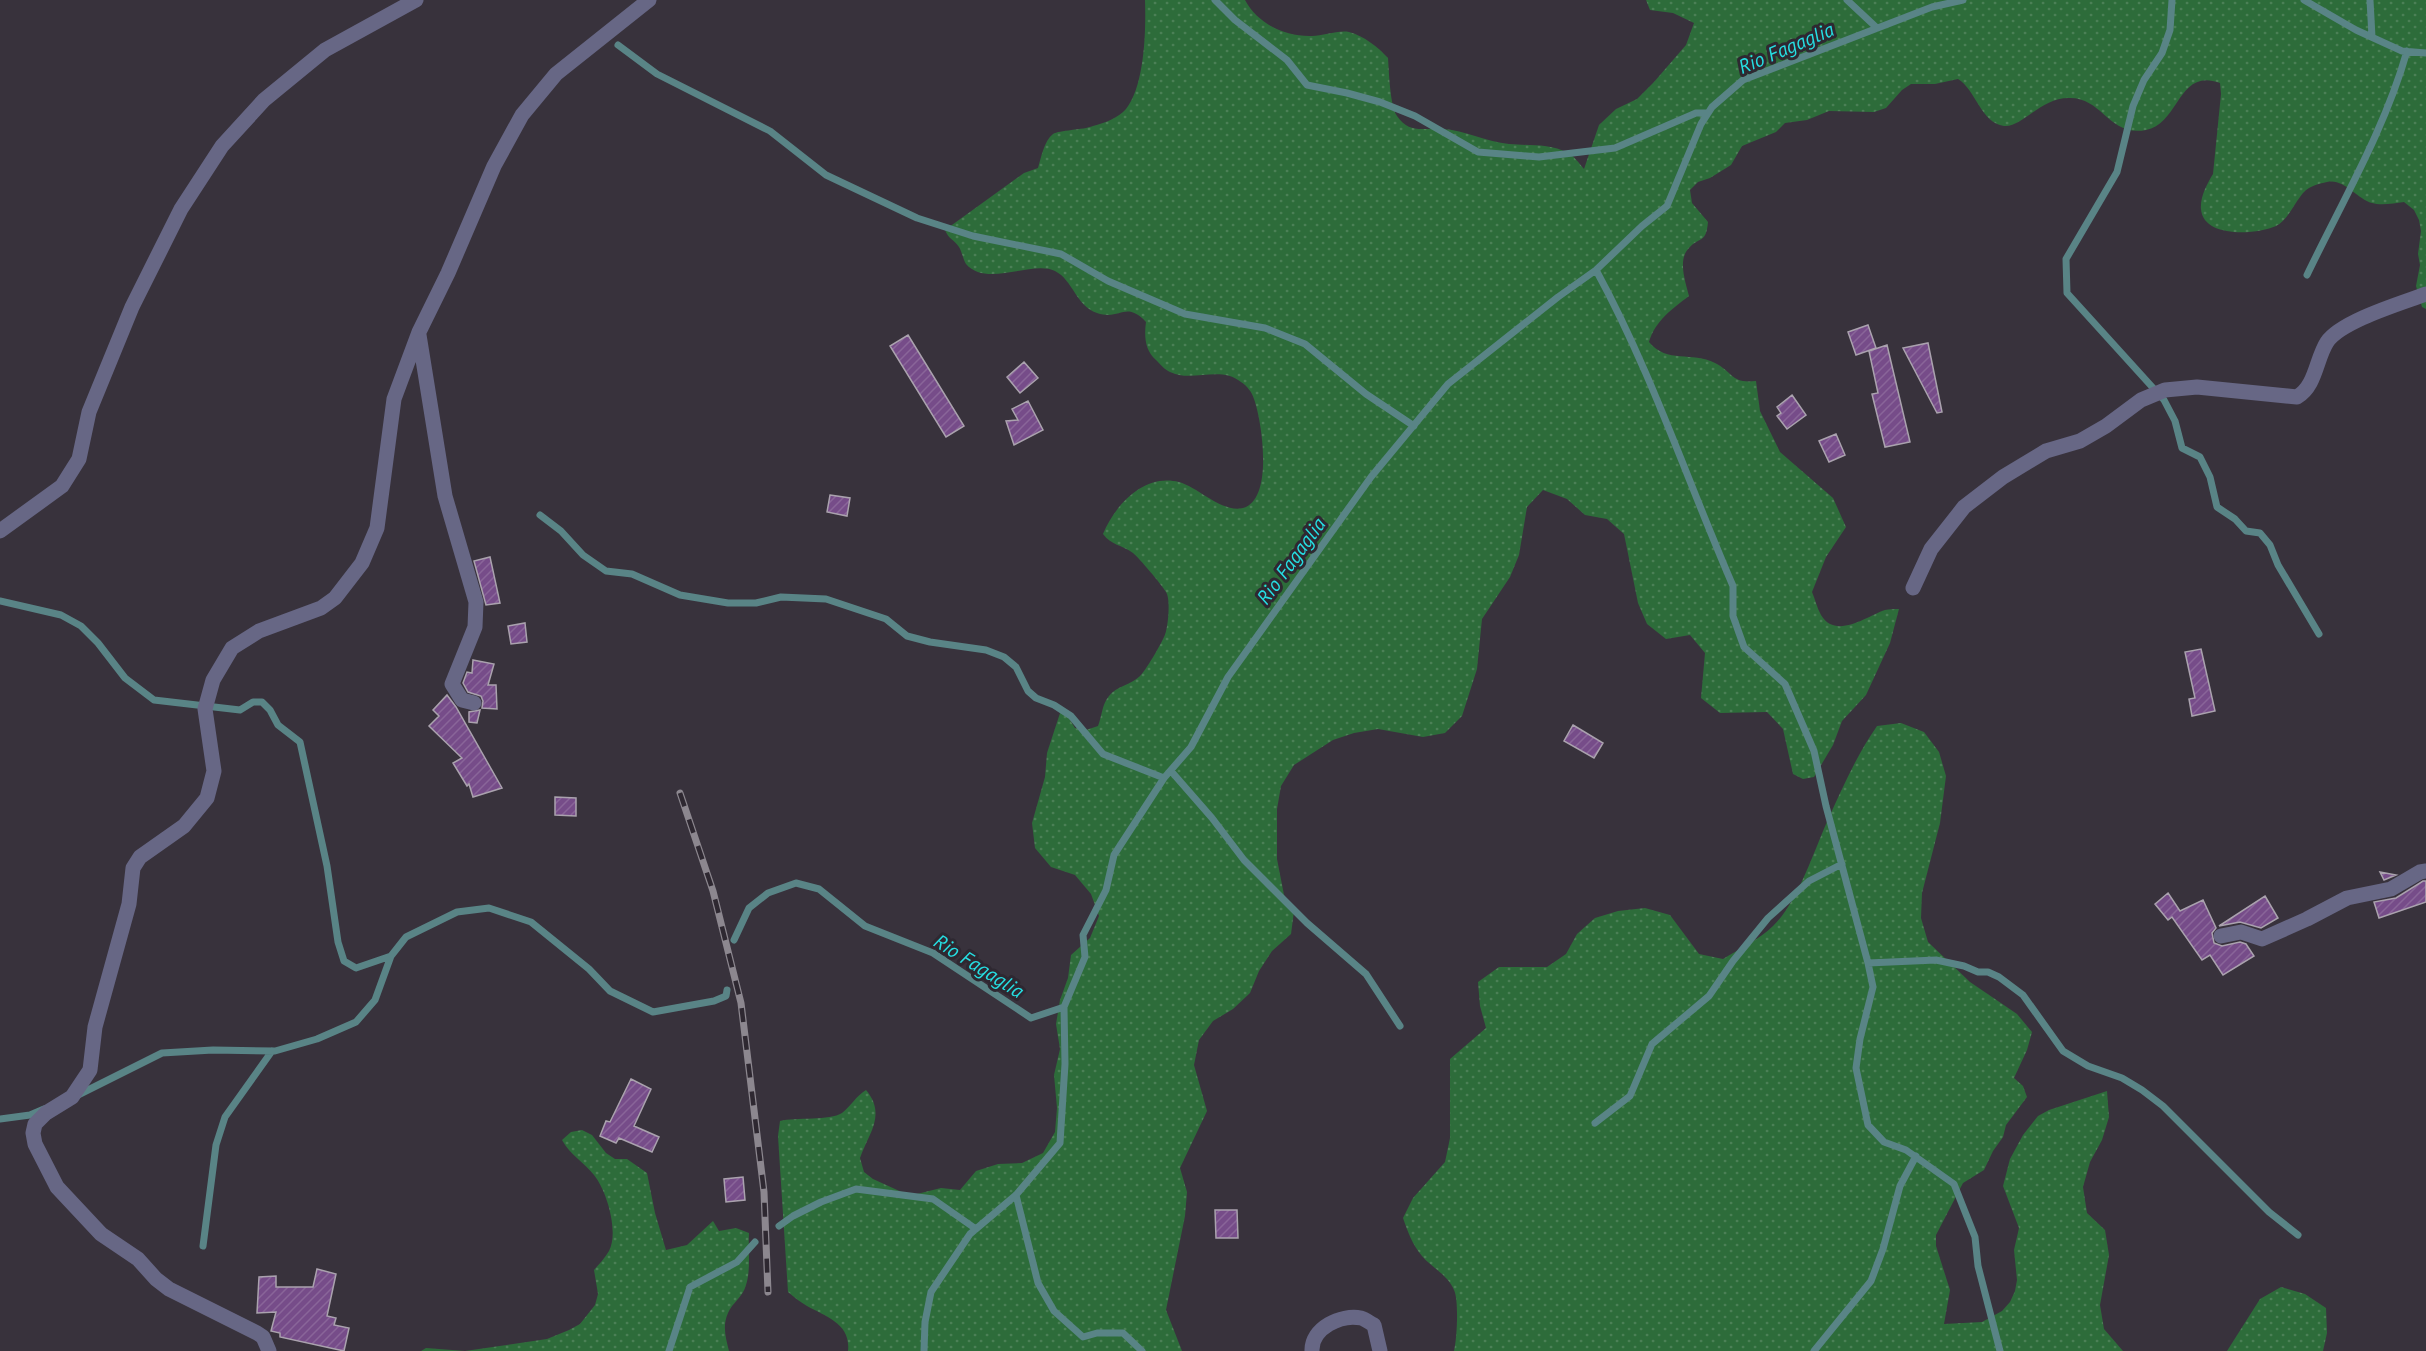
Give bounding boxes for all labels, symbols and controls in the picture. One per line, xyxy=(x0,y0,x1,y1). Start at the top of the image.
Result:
water label: Rio Fagaglia xyxy=(1734,16,1838,80)
water label: Rio Fagaglia xyxy=(1251,512,1331,610)
water label: Rio Fagaglia xyxy=(929,928,1029,1004)

